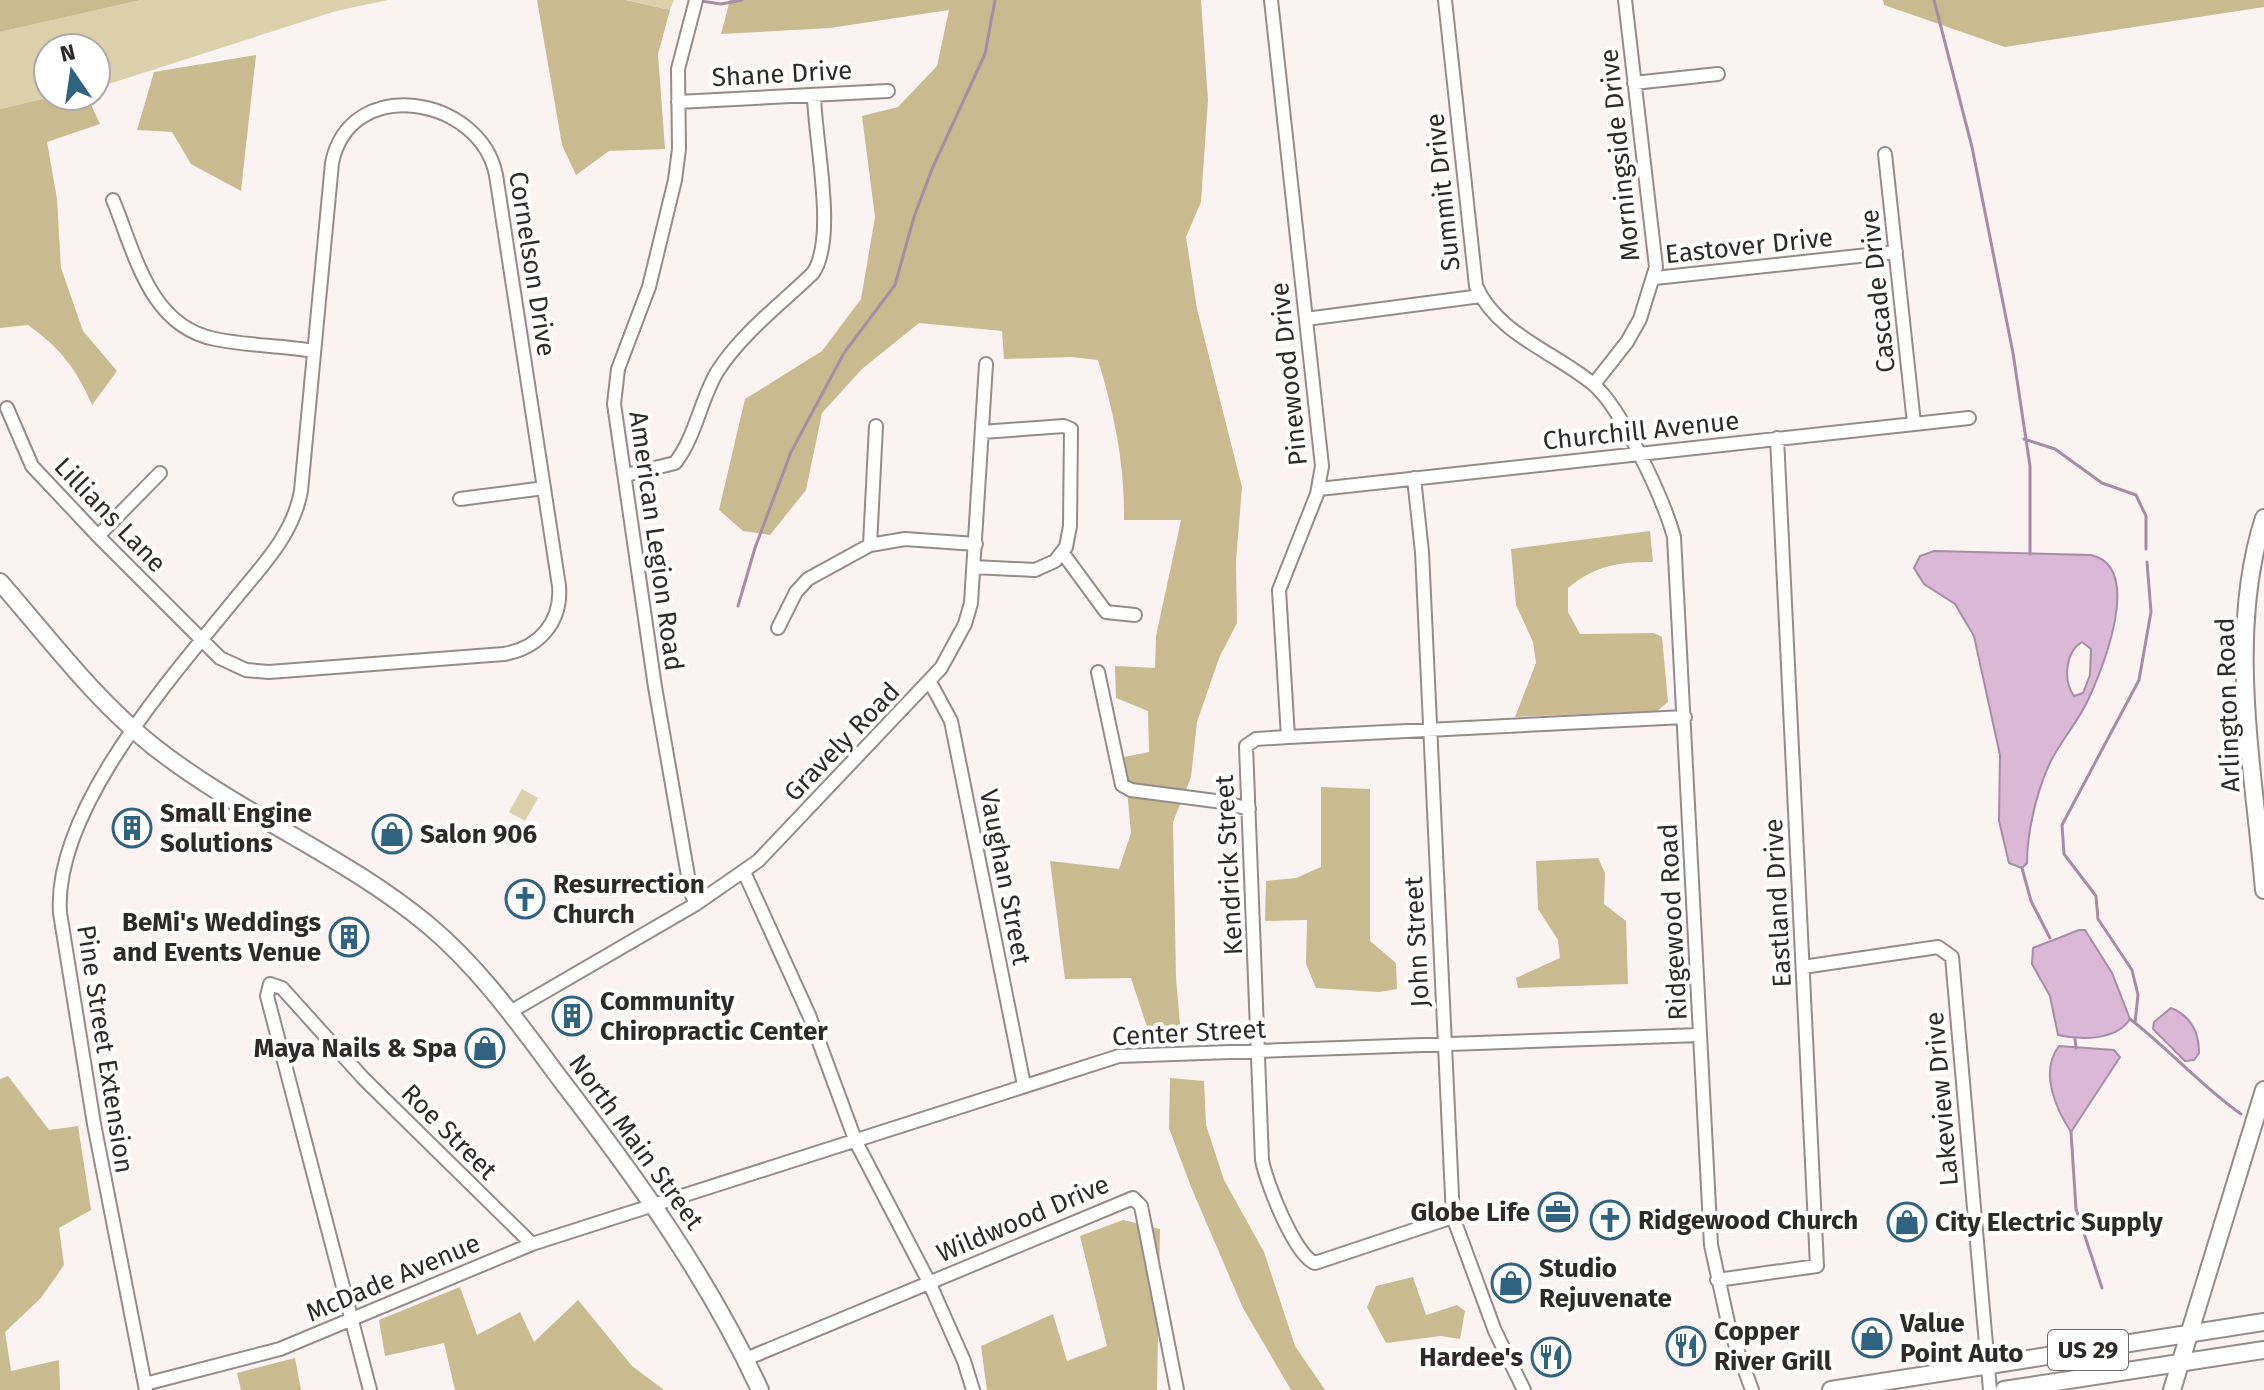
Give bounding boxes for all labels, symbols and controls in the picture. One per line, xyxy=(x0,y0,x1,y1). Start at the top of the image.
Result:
north arrow xyxy=(32,32,112,112)
text: N xyxy=(57,38,78,68)
street label: Morningside Drive xyxy=(1593,47,1647,263)
street label: Shane Drive xyxy=(711,55,853,93)
street label: Summit Drive xyxy=(1419,112,1467,272)
street label: Cornelson Drive xyxy=(502,169,562,359)
street label: Cascade Drive xyxy=(1854,208,1902,374)
street label: Eastover Drive xyxy=(1664,222,1834,270)
street label: Pinewood Drive xyxy=(1264,281,1314,467)
street label: Churchill Avenue xyxy=(1541,405,1741,457)
street label: American Legion Road xyxy=(622,409,690,673)
street label: Lillians Lane xyxy=(48,451,172,579)
street label: Arlington Road xyxy=(2209,617,2247,793)
street label: Gravely Road xyxy=(778,676,906,808)
street label: Kendrick Street xyxy=(1209,773,1249,956)
street label: Vaughan Street xyxy=(973,787,1037,968)
place label: Small Engine Solutions xyxy=(160,798,312,859)
building icon: Small Engine Solutions xyxy=(111,807,153,849)
shop icon: Salon 906 xyxy=(371,813,413,855)
street label: Eastland Drive xyxy=(1758,818,1798,988)
place label: Salon 906 xyxy=(420,819,538,850)
street label: Ridgewood Road xyxy=(1652,823,1694,1021)
place label: Resurrection Church xyxy=(553,869,705,930)
street label: John Street xyxy=(1398,875,1436,1008)
church icon: Resurrection Church xyxy=(504,878,546,920)
place label: BeMi's Weddings and Events Venue xyxy=(113,907,321,968)
building icon: BeMi's Weddings and Events Venue xyxy=(328,916,370,958)
street label: Pine Street Extension xyxy=(70,923,140,1175)
place label: Community Chiropractic Center xyxy=(600,986,828,1047)
building icon: Community Chiropractic Center xyxy=(551,995,593,1037)
street label: Lakeview Drive xyxy=(1919,1011,1965,1187)
street label: Center Street xyxy=(1111,1013,1267,1053)
shop icon: Maya Nails & Spa xyxy=(464,1027,506,1069)
place label: Maya Nails & Spa xyxy=(254,1033,457,1064)
street label: North Main Street xyxy=(562,1048,710,1236)
street label: Roe Street xyxy=(395,1078,504,1187)
street label: Wildwood Drive xyxy=(932,1169,1114,1269)
office icon: Globe Life xyxy=(1537,1191,1579,1233)
place label: Globe Life xyxy=(1410,1197,1530,1228)
church icon: Ridgewood Church xyxy=(1589,1199,1631,1241)
shop icon: City Electric Supply xyxy=(1886,1201,1928,1243)
place label: Ridgewood Church xyxy=(1638,1205,1858,1236)
place label: City Electric Supply xyxy=(1935,1207,2163,1238)
street label: McDade Avenue xyxy=(301,1227,485,1329)
place label: Studio Rejuvenate xyxy=(1539,1253,1672,1314)
shop icon: Studio Rejuvenate xyxy=(1490,1262,1532,1304)
place label: Value Point Auto xyxy=(1899,1308,2024,1369)
place label: Copper River Grill xyxy=(1714,1316,1832,1377)
shop icon: Value Point Auto xyxy=(1851,1317,1893,1359)
restaurant icon: Copper River Grill xyxy=(1665,1325,1707,1367)
road number: US 29 xyxy=(2048,1330,2128,1370)
restaurant icon: Hardee's xyxy=(1530,1336,1572,1378)
place label: Hardee's xyxy=(1419,1342,1523,1373)

